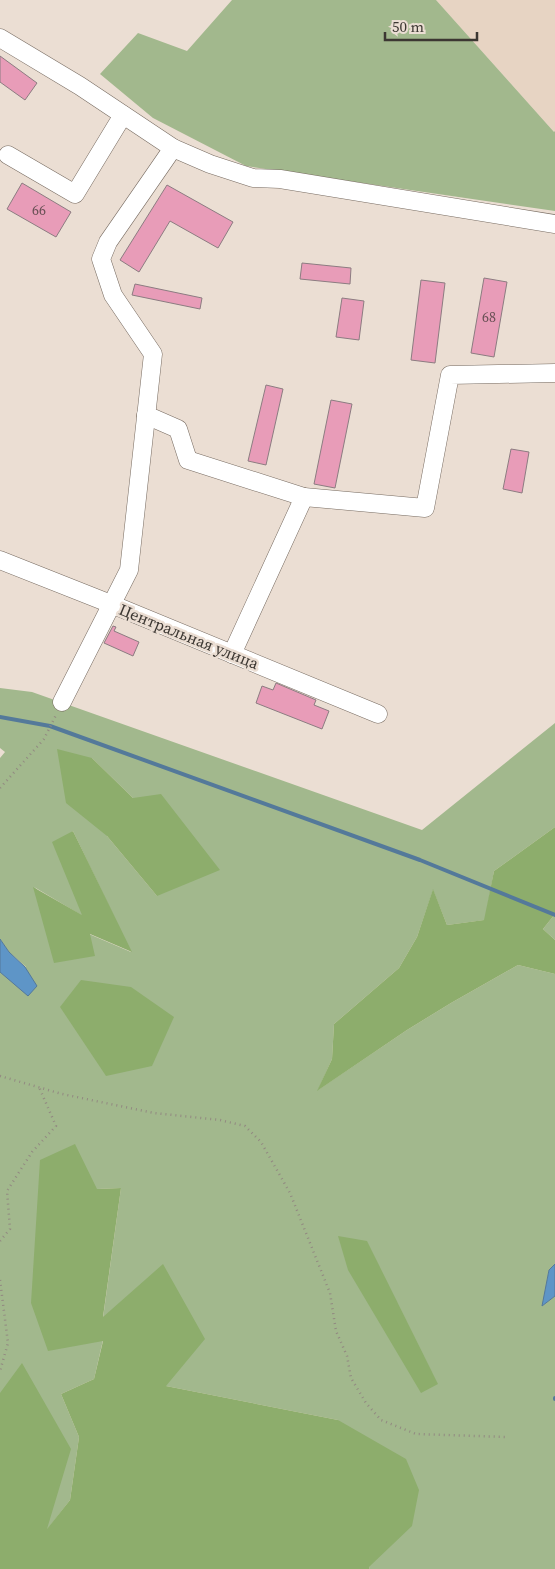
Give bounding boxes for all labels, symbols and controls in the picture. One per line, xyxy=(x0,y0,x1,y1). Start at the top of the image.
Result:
scale bar xyxy=(385,10,478,42)
text: 50 m xyxy=(392,16,424,37)
house number: 66 xyxy=(32,200,46,220)
house number: 68 xyxy=(482,307,496,327)
street label: Центральная улица xyxy=(116,598,263,674)

